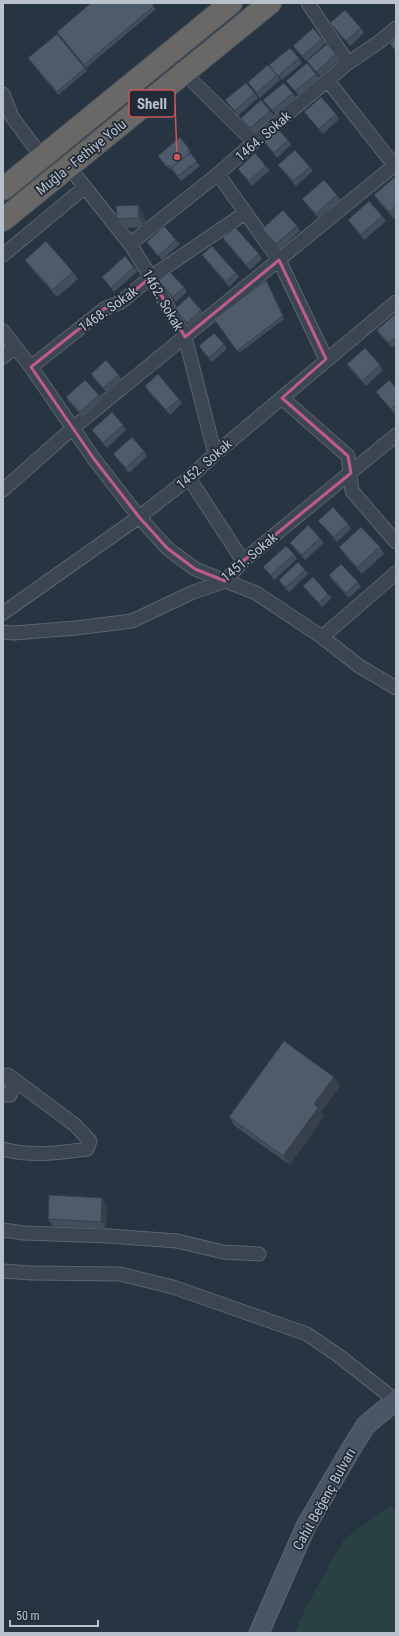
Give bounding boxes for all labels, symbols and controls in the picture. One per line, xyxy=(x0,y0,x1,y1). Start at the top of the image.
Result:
callout: Shell xyxy=(129,90,175,117)
text: Shell xyxy=(137,95,167,113)
street label: 1464. Sokak xyxy=(232,107,294,164)
street label: Muğla - Fethiye Yolu xyxy=(33,116,129,198)
street label: 1462. Sokak xyxy=(139,266,187,334)
street label: 1468. Sokak xyxy=(75,283,141,335)
street label: 1452. Sokak xyxy=(173,435,235,492)
street label: 1451. Sokak xyxy=(218,529,281,585)
street label: Cahit Beğenç Bulvarı xyxy=(289,1445,359,1553)
scale bar xyxy=(10,1602,98,1628)
text: 50 m xyxy=(16,1609,40,1623)

